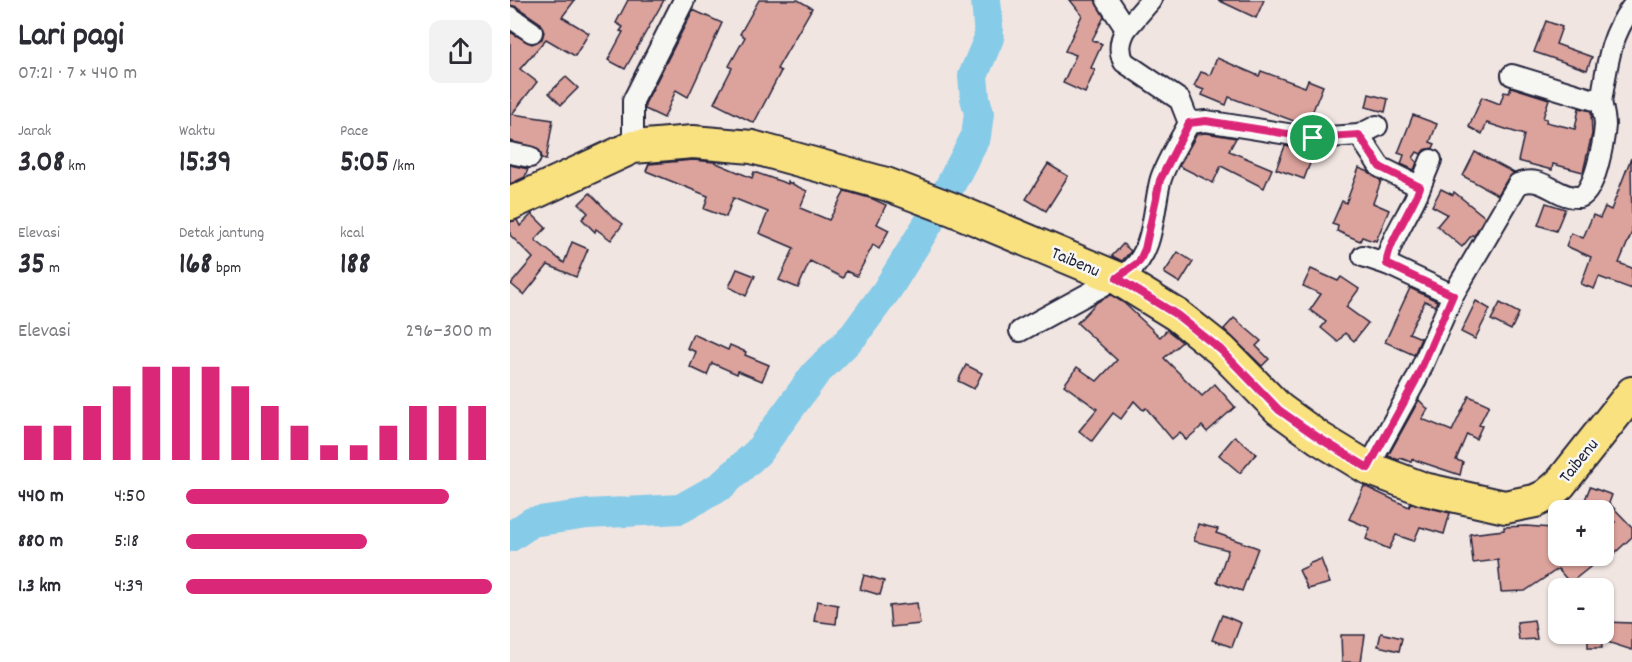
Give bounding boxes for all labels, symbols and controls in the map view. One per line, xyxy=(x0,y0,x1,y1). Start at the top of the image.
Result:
text: Lari pagi xyxy=(18,14,124,61)
button: share xyxy=(429,20,492,83)
text: 07:21 · 7 × 440 m xyxy=(18,60,137,88)
pin xyxy=(1287,112,1338,163)
text: Jarak xyxy=(18,120,51,143)
text: Waktu xyxy=(179,120,215,143)
text: Pace xyxy=(340,120,368,143)
icon: arrive xyxy=(1296,121,1329,154)
text: 3.08 xyxy=(18,143,65,186)
text: 15:39 xyxy=(179,143,232,186)
text: 5:05 xyxy=(340,143,389,186)
text: km xyxy=(65,155,86,178)
text: /km xyxy=(389,155,415,178)
text: Elevasi xyxy=(18,222,60,245)
text: Detak jantung xyxy=(179,222,264,245)
text: kcal xyxy=(340,222,364,245)
street label: Taibenu xyxy=(1047,242,1103,285)
text: 35 xyxy=(18,245,45,288)
text: 168 xyxy=(179,245,212,288)
text: 188 xyxy=(340,245,371,288)
text: m xyxy=(45,257,60,280)
text: bpm xyxy=(212,257,241,280)
text: Elevasi xyxy=(18,318,70,346)
text: 296–300 m xyxy=(405,318,492,346)
street label: Taibenu xyxy=(1554,434,1606,489)
text: 440 m xyxy=(18,483,64,511)
text: 4:50 xyxy=(114,483,146,511)
map controls xyxy=(1548,500,1614,644)
button: + xyxy=(1548,500,1614,566)
text: 880 m xyxy=(18,528,63,556)
text: 5:18 xyxy=(114,528,139,556)
text: 1.3 km xyxy=(18,573,61,601)
text: 4:39 xyxy=(114,573,144,601)
button: − xyxy=(1548,578,1614,644)

